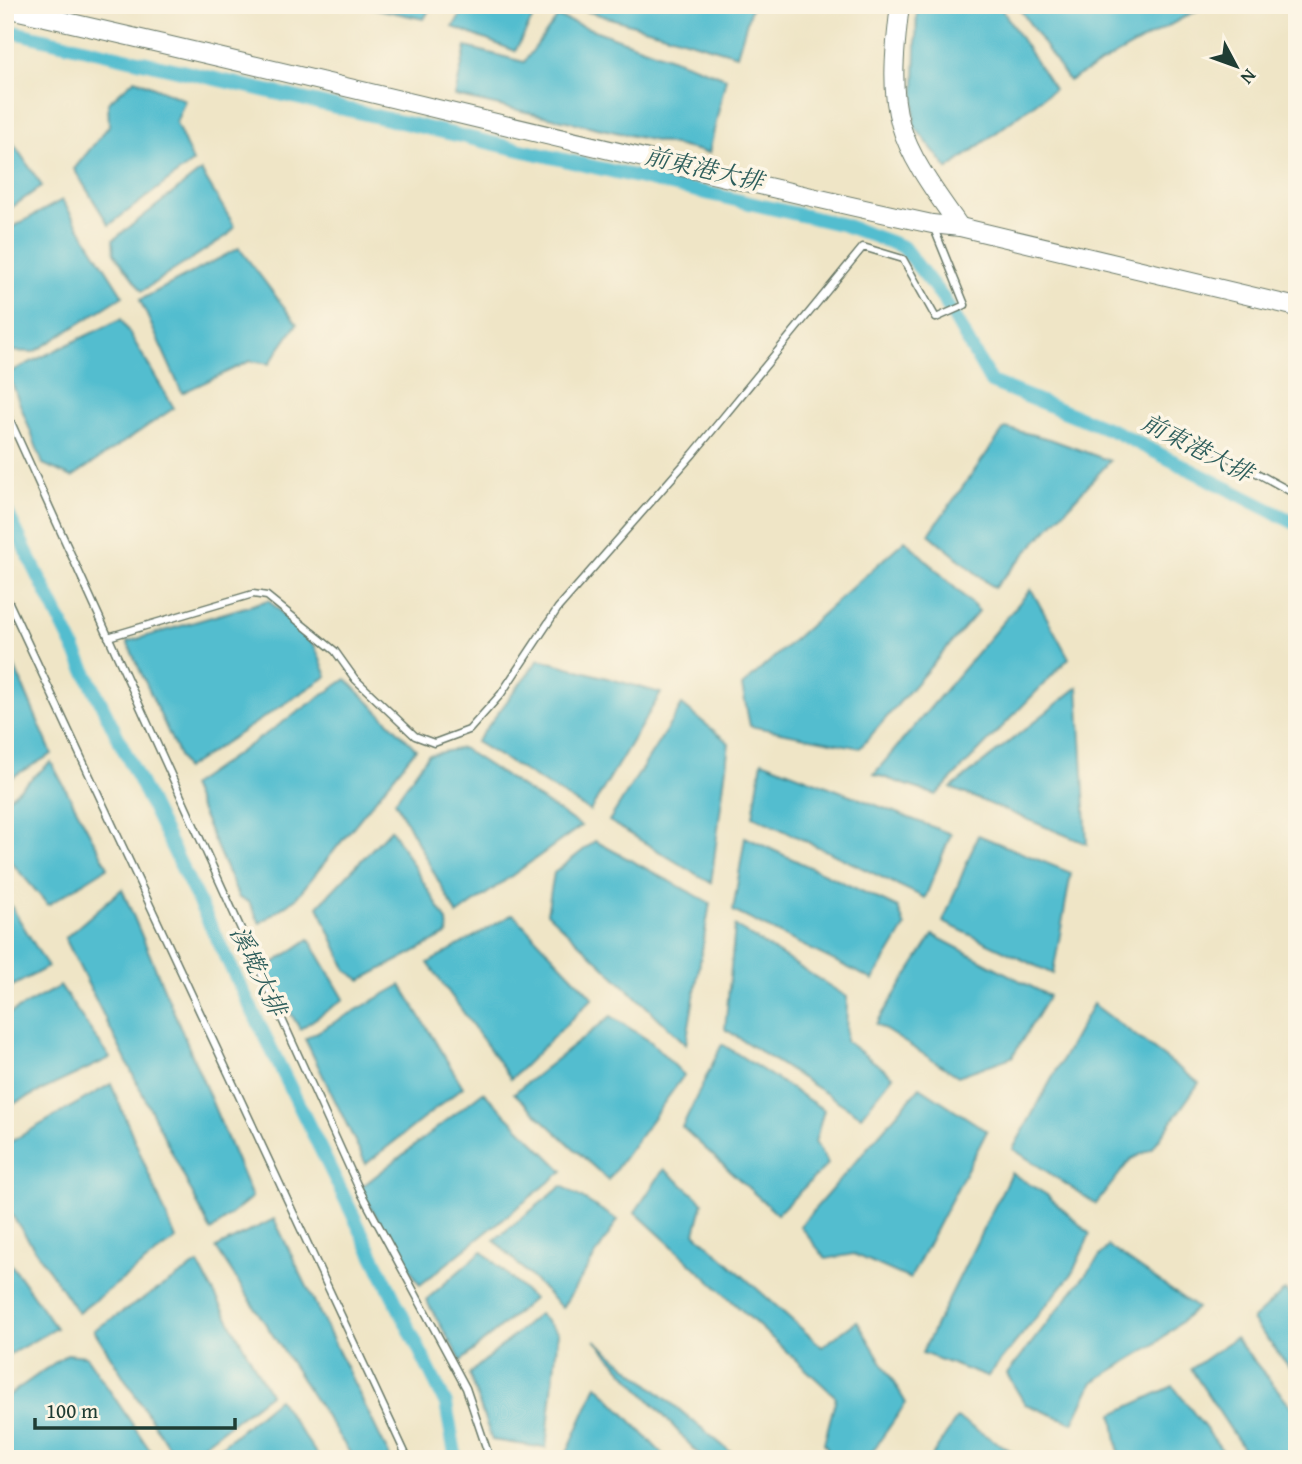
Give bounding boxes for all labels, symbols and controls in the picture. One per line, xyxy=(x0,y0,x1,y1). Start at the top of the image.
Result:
north arrow xyxy=(1200,32,1270,102)
text: N xyxy=(1234,63,1264,91)
water label: 前東港大排 xyxy=(642,138,769,200)
water label: 前東港大排 xyxy=(1136,405,1261,492)
water label: 溪墘大排 xyxy=(222,920,297,1024)
scale bar xyxy=(35,1387,234,1431)
text: 100 m xyxy=(46,1395,98,1426)

